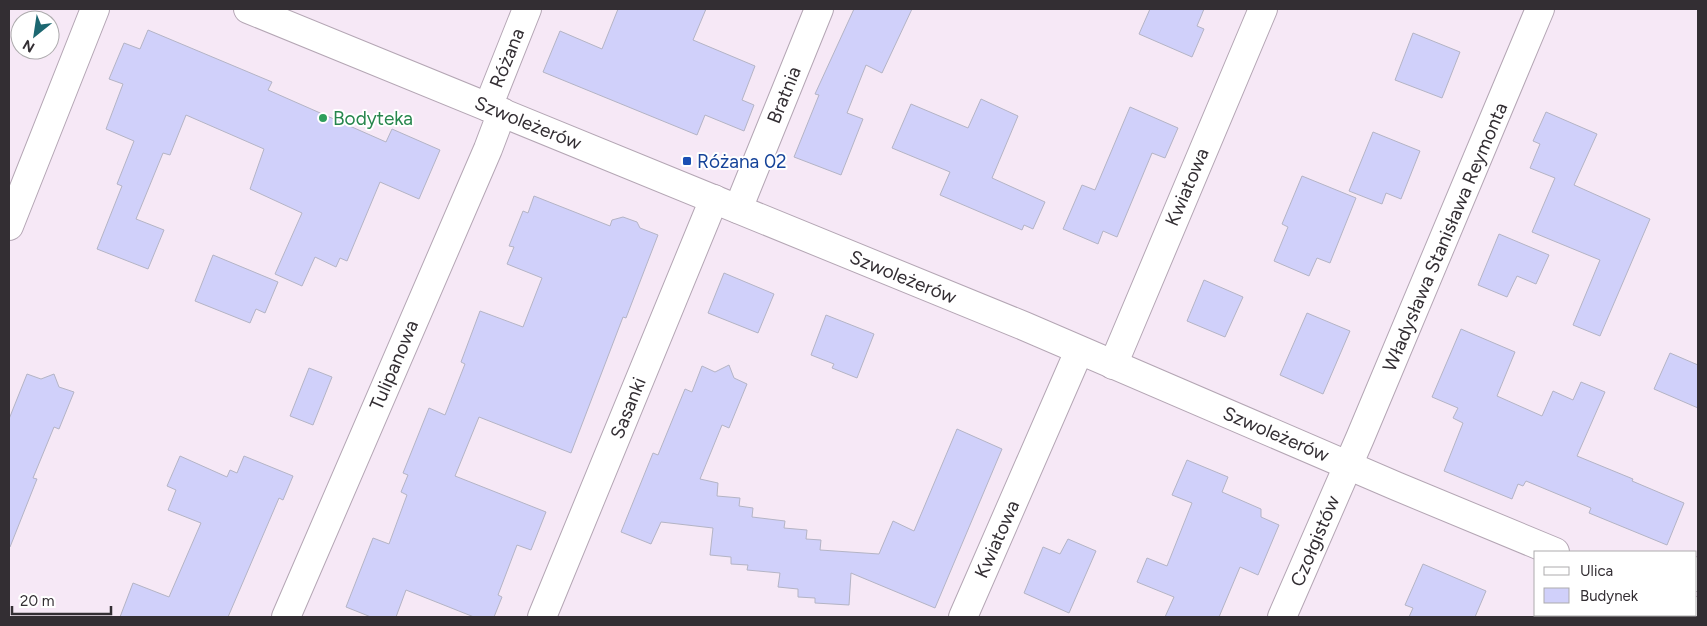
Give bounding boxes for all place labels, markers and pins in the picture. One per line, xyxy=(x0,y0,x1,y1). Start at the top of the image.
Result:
place label: Bodyteka xyxy=(333,107,413,130)
marker: Bodyteka xyxy=(317,112,329,124)
place label: Różana 02 xyxy=(697,150,787,173)
marker: Różana 02 xyxy=(681,155,693,167)

